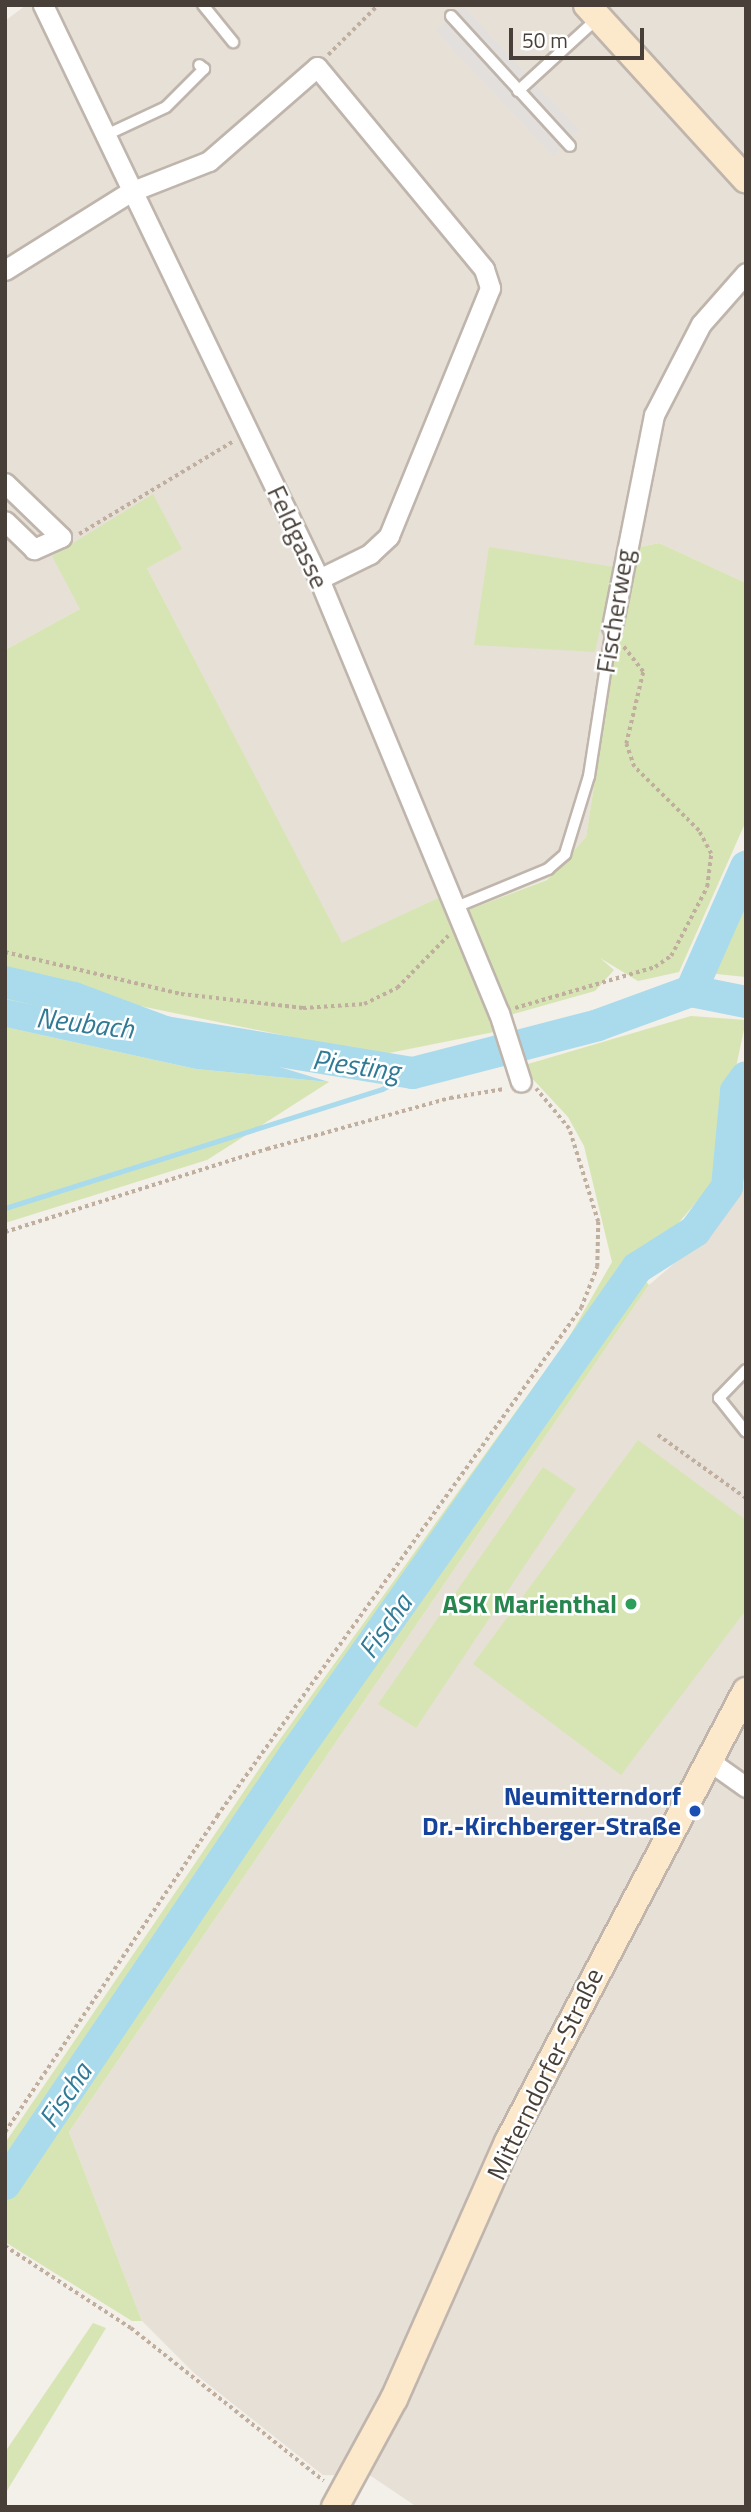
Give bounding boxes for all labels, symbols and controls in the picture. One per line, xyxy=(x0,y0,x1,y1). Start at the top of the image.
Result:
scale bar xyxy=(513,14,648,58)
text: 50 m xyxy=(522,24,568,56)
street label: Feldgasse xyxy=(261,481,335,593)
street label: Fischerweg xyxy=(590,547,640,675)
water label: Neubach xyxy=(34,1000,136,1046)
water label: Piesting xyxy=(310,1042,402,1088)
water label: Fischa xyxy=(351,1587,419,1665)
place label: ASK Marienthal xyxy=(442,1588,617,1620)
marker: ASK Marienthal xyxy=(623,1596,639,1612)
place label: Neumitterndorf Dr.-Kirchberger-Straße xyxy=(422,1780,681,1842)
marker: Neumitterndorf Dr.-Kirchberger-Straße xyxy=(687,1803,703,1819)
street label: Mitterndorfer-Straße xyxy=(480,1963,610,2185)
water label: Fischa xyxy=(31,2056,99,2134)

